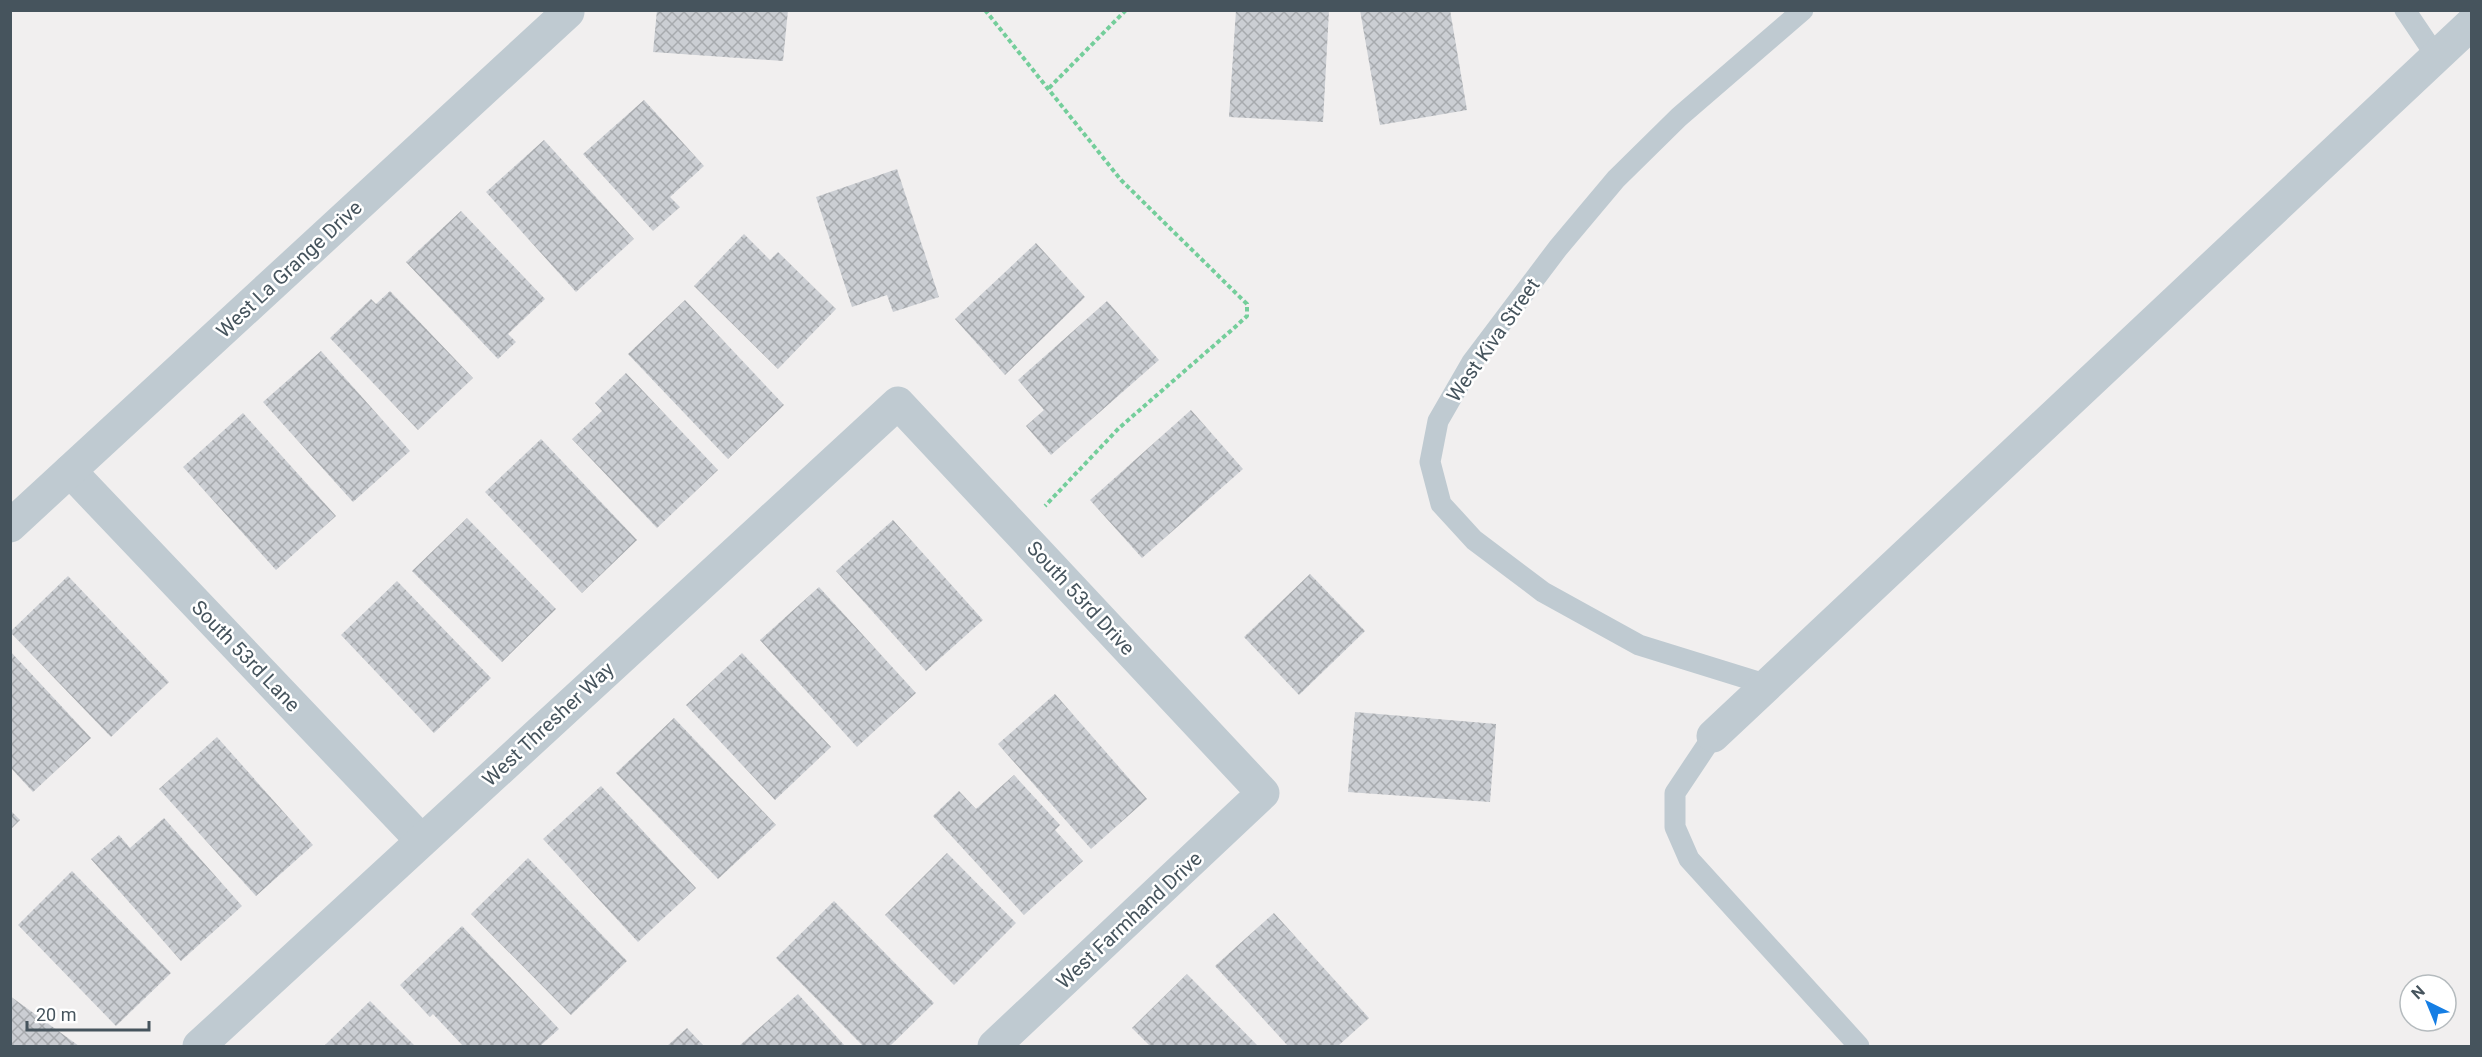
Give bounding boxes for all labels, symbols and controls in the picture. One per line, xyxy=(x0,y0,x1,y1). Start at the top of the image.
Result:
street label: West La Grange Drive xyxy=(211,195,367,343)
street label: West Kiva Street xyxy=(1441,274,1545,406)
street label: South 53rd Drive xyxy=(1022,536,1140,660)
street label: South 53rd Lane xyxy=(187,595,305,717)
street label: West Thresher Way xyxy=(477,657,619,791)
street label: West Farmhand Drive xyxy=(1051,846,1207,994)
north arrow xyxy=(2398,973,2458,1033)
text: N xyxy=(2408,982,2429,1003)
scale bar xyxy=(27,994,148,1032)
text: 20 m xyxy=(36,1004,76,1025)

